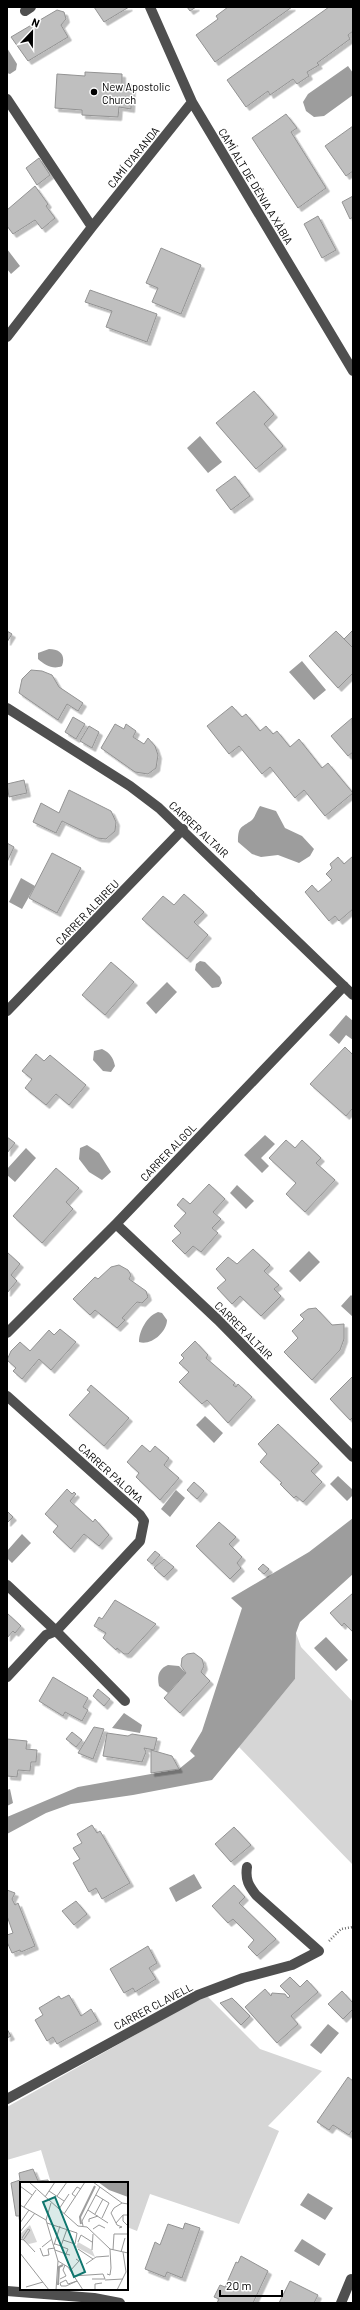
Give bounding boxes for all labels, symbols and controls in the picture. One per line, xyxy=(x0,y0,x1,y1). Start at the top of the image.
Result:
north arrow xyxy=(12,12,52,52)
text: N xyxy=(30,15,42,30)
place label: New Apostolic Church xyxy=(102,80,170,106)
marker: New Apostolic Church xyxy=(89,87,99,97)
street label: CAMÍ D'ARANDA xyxy=(104,124,162,190)
street label: CAMÍ ALT DE DÉNIA A XÀBIA xyxy=(216,125,296,247)
street label: CARRER ALTAIR xyxy=(167,798,232,860)
street label: CARRER ALBIREU xyxy=(53,877,121,947)
street label: CARRER ALGOL xyxy=(137,1120,199,1184)
street label: CARRER ALTAIR xyxy=(212,1298,276,1362)
street label: CARRER PALOMA xyxy=(76,1440,146,1506)
street label: CARRER CLAVELL xyxy=(111,1980,195,2032)
inset map xyxy=(20,2182,128,2290)
scale bar xyxy=(220,2272,282,2298)
text: 20 m xyxy=(226,2278,252,2292)

